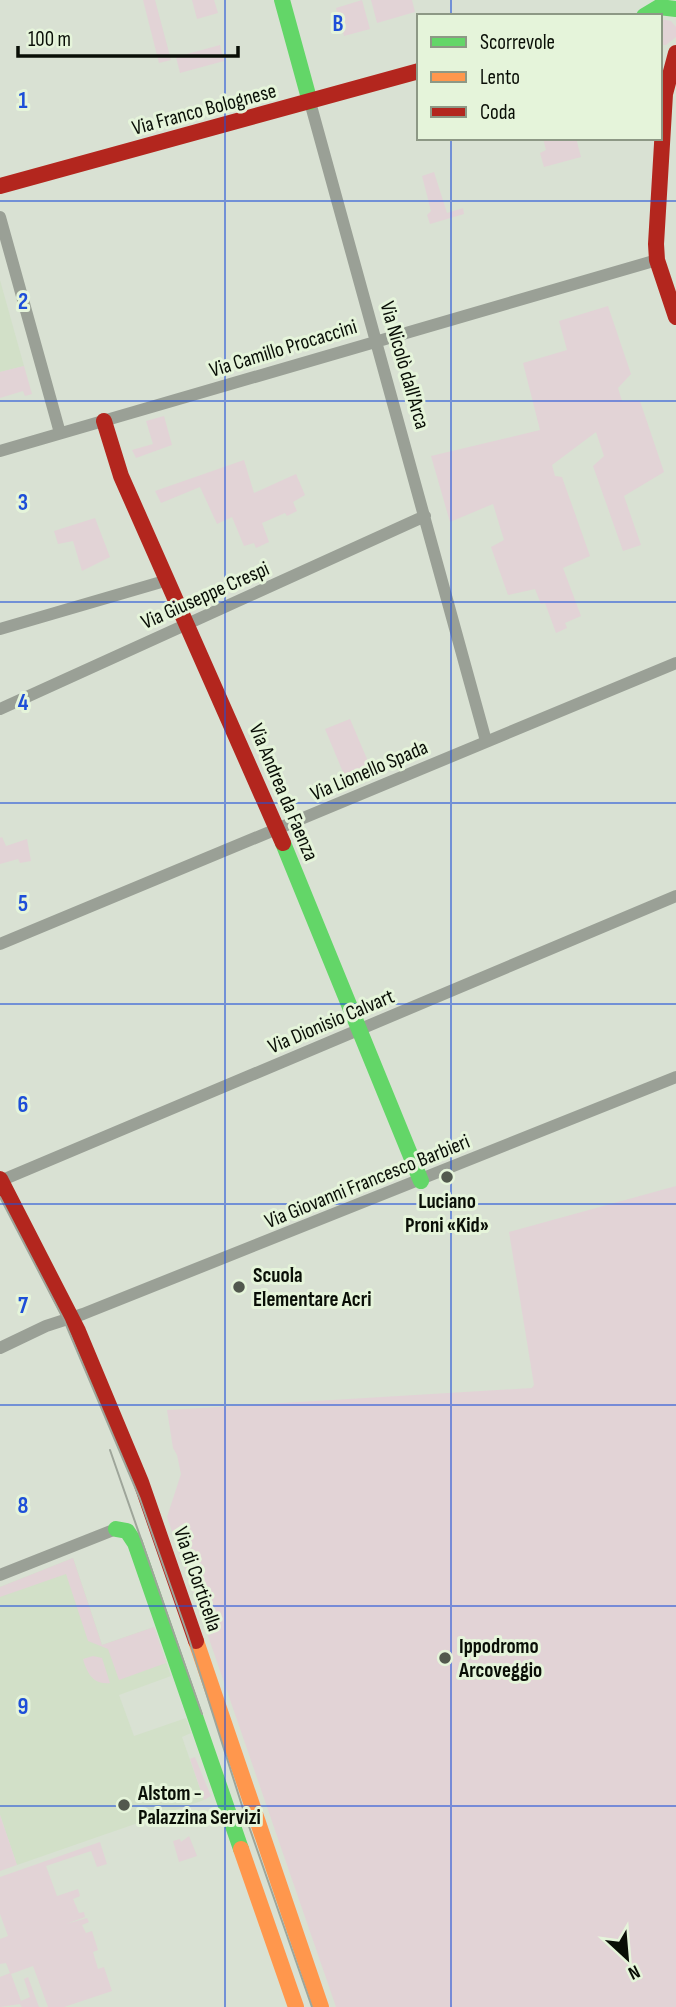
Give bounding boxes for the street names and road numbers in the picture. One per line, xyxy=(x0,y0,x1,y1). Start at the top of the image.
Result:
street label: Via Franco Bolognese xyxy=(129,78,279,141)
street label: Via Nicolò dall'Arca xyxy=(374,298,435,432)
street label: Via Camillo Procaccini xyxy=(206,314,360,383)
street label: Via Giuseppe Crespi xyxy=(137,556,273,635)
street label: Via Andrea da Faenza xyxy=(243,720,324,864)
street label: Via Lionello Spada xyxy=(307,735,432,806)
street label: Via Dionisio Calvart xyxy=(264,984,398,1059)
street label: Via Giovanni Francesco Barbieri xyxy=(261,1129,473,1234)
street label: Via di Corticella xyxy=(168,1524,227,1635)

